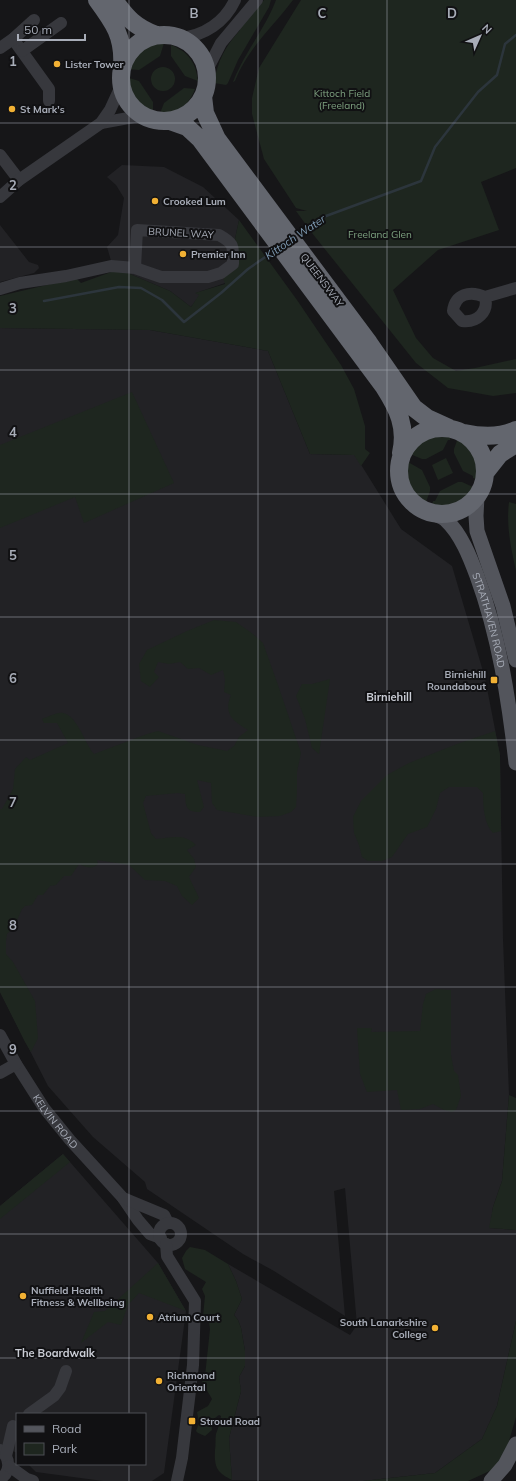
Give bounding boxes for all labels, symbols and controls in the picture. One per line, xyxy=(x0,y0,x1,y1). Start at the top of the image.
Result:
text: B xyxy=(190,5,199,21)
text: C xyxy=(318,5,327,21)
text: D xyxy=(447,5,457,21)
scale bar xyxy=(18,16,85,42)
north arrow xyxy=(460,16,500,56)
text: N xyxy=(479,21,495,37)
text: 50 m xyxy=(24,22,52,37)
text: 1 xyxy=(9,53,17,69)
place label: Lister Tower xyxy=(65,58,123,71)
marker: Lister Tower xyxy=(52,59,62,69)
park label: Kittoch Field (Freeland) xyxy=(314,87,370,112)
place label: St Mark's xyxy=(20,103,65,116)
marker: St Mark's xyxy=(7,104,17,114)
text: 2 xyxy=(9,177,17,193)
place label: Crooked Lum xyxy=(163,195,226,208)
marker: Crooked Lum xyxy=(150,196,160,206)
water label: Kittoch Water xyxy=(262,211,329,262)
street label: BRUNEL WAY xyxy=(148,225,215,241)
park label: Freeland Glen xyxy=(348,228,412,241)
place label: Premier Inn xyxy=(191,248,246,261)
marker: Premier Inn xyxy=(178,249,188,259)
street label: QUEENSWAY xyxy=(298,251,347,310)
text: 3 xyxy=(9,300,17,316)
text: 4 xyxy=(9,424,17,440)
text: 5 xyxy=(9,547,17,563)
street label: STRATHAVEN ROAD xyxy=(470,571,508,669)
place label: Birniehill Roundabout xyxy=(427,668,486,693)
text: 6 xyxy=(9,670,17,686)
marker: Birniehill Roundabout xyxy=(489,675,499,685)
district label: Birniehill xyxy=(366,690,412,704)
text: 7 xyxy=(9,794,17,810)
text: 8 xyxy=(9,917,17,933)
text: 9 xyxy=(9,1041,17,1057)
street label: KELVIN ROAD xyxy=(30,1092,81,1151)
place label: Nuffield Health Fitness & Wellbeing xyxy=(31,1284,125,1309)
marker: Nuffield Health Fitness & Wellbeing xyxy=(18,1291,28,1301)
place label: Atrium Court xyxy=(158,1311,220,1324)
marker: Atrium Court xyxy=(145,1312,155,1322)
place label: South Lanarkshire College xyxy=(340,1316,428,1341)
marker: South Lanarkshire College xyxy=(430,1323,440,1333)
district label: The Boardwalk xyxy=(15,1346,96,1360)
place label: Richmond Oriental xyxy=(167,1369,215,1394)
marker: Richmond Oriental xyxy=(154,1376,164,1386)
legend xyxy=(16,1413,146,1465)
place label: Stroud Road xyxy=(200,1415,260,1428)
marker: Stroud Road xyxy=(187,1416,197,1426)
text: Road xyxy=(52,1421,81,1436)
text: Park xyxy=(52,1441,78,1456)

